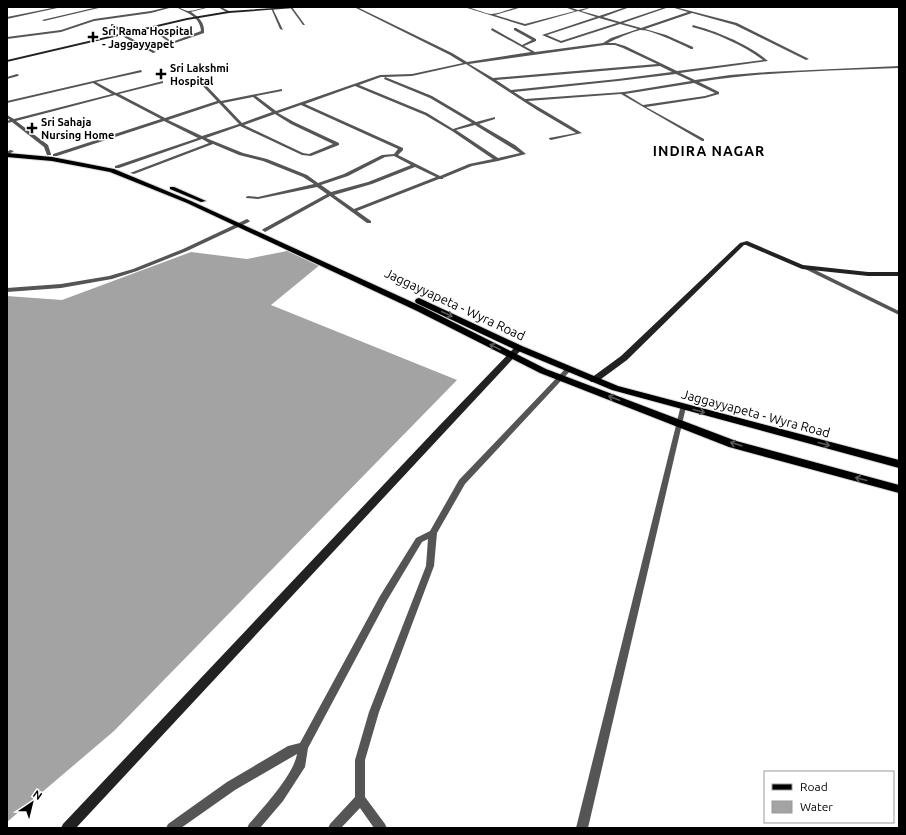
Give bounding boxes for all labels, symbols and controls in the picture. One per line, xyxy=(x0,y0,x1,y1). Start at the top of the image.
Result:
place label: Sri Rama Hospital - Jaggayyapet xyxy=(102,25,193,50)
marker: Sri Rama Hospital - Jaggayyapet xyxy=(87,31,99,43)
place label: Sri Lakshmi Hospital xyxy=(170,62,229,87)
marker: Sri Lakshmi Hospital xyxy=(155,68,167,80)
place label: Sri Sahaja Nursing Home xyxy=(41,116,114,141)
marker: Sri Sahaja Nursing Home xyxy=(26,122,38,134)
district label: INDIRA NAGAR xyxy=(653,143,765,159)
street label: Jaggayyapeta - Wyra Road xyxy=(383,265,527,343)
one-way arrow xyxy=(441,311,453,319)
one-way arrow xyxy=(489,343,501,350)
street label: Jaggayyapeta - Wyra Road xyxy=(680,386,832,440)
one-way arrow xyxy=(609,394,621,402)
one-way arrow xyxy=(692,408,705,415)
one-way arrow xyxy=(730,440,743,447)
one-way arrow xyxy=(817,441,830,449)
one-way arrow xyxy=(855,475,868,482)
legend xyxy=(764,771,894,823)
text: Road xyxy=(800,780,828,793)
north arrow xyxy=(12,783,52,823)
text: N xyxy=(31,788,45,802)
text: Water xyxy=(800,800,833,813)

